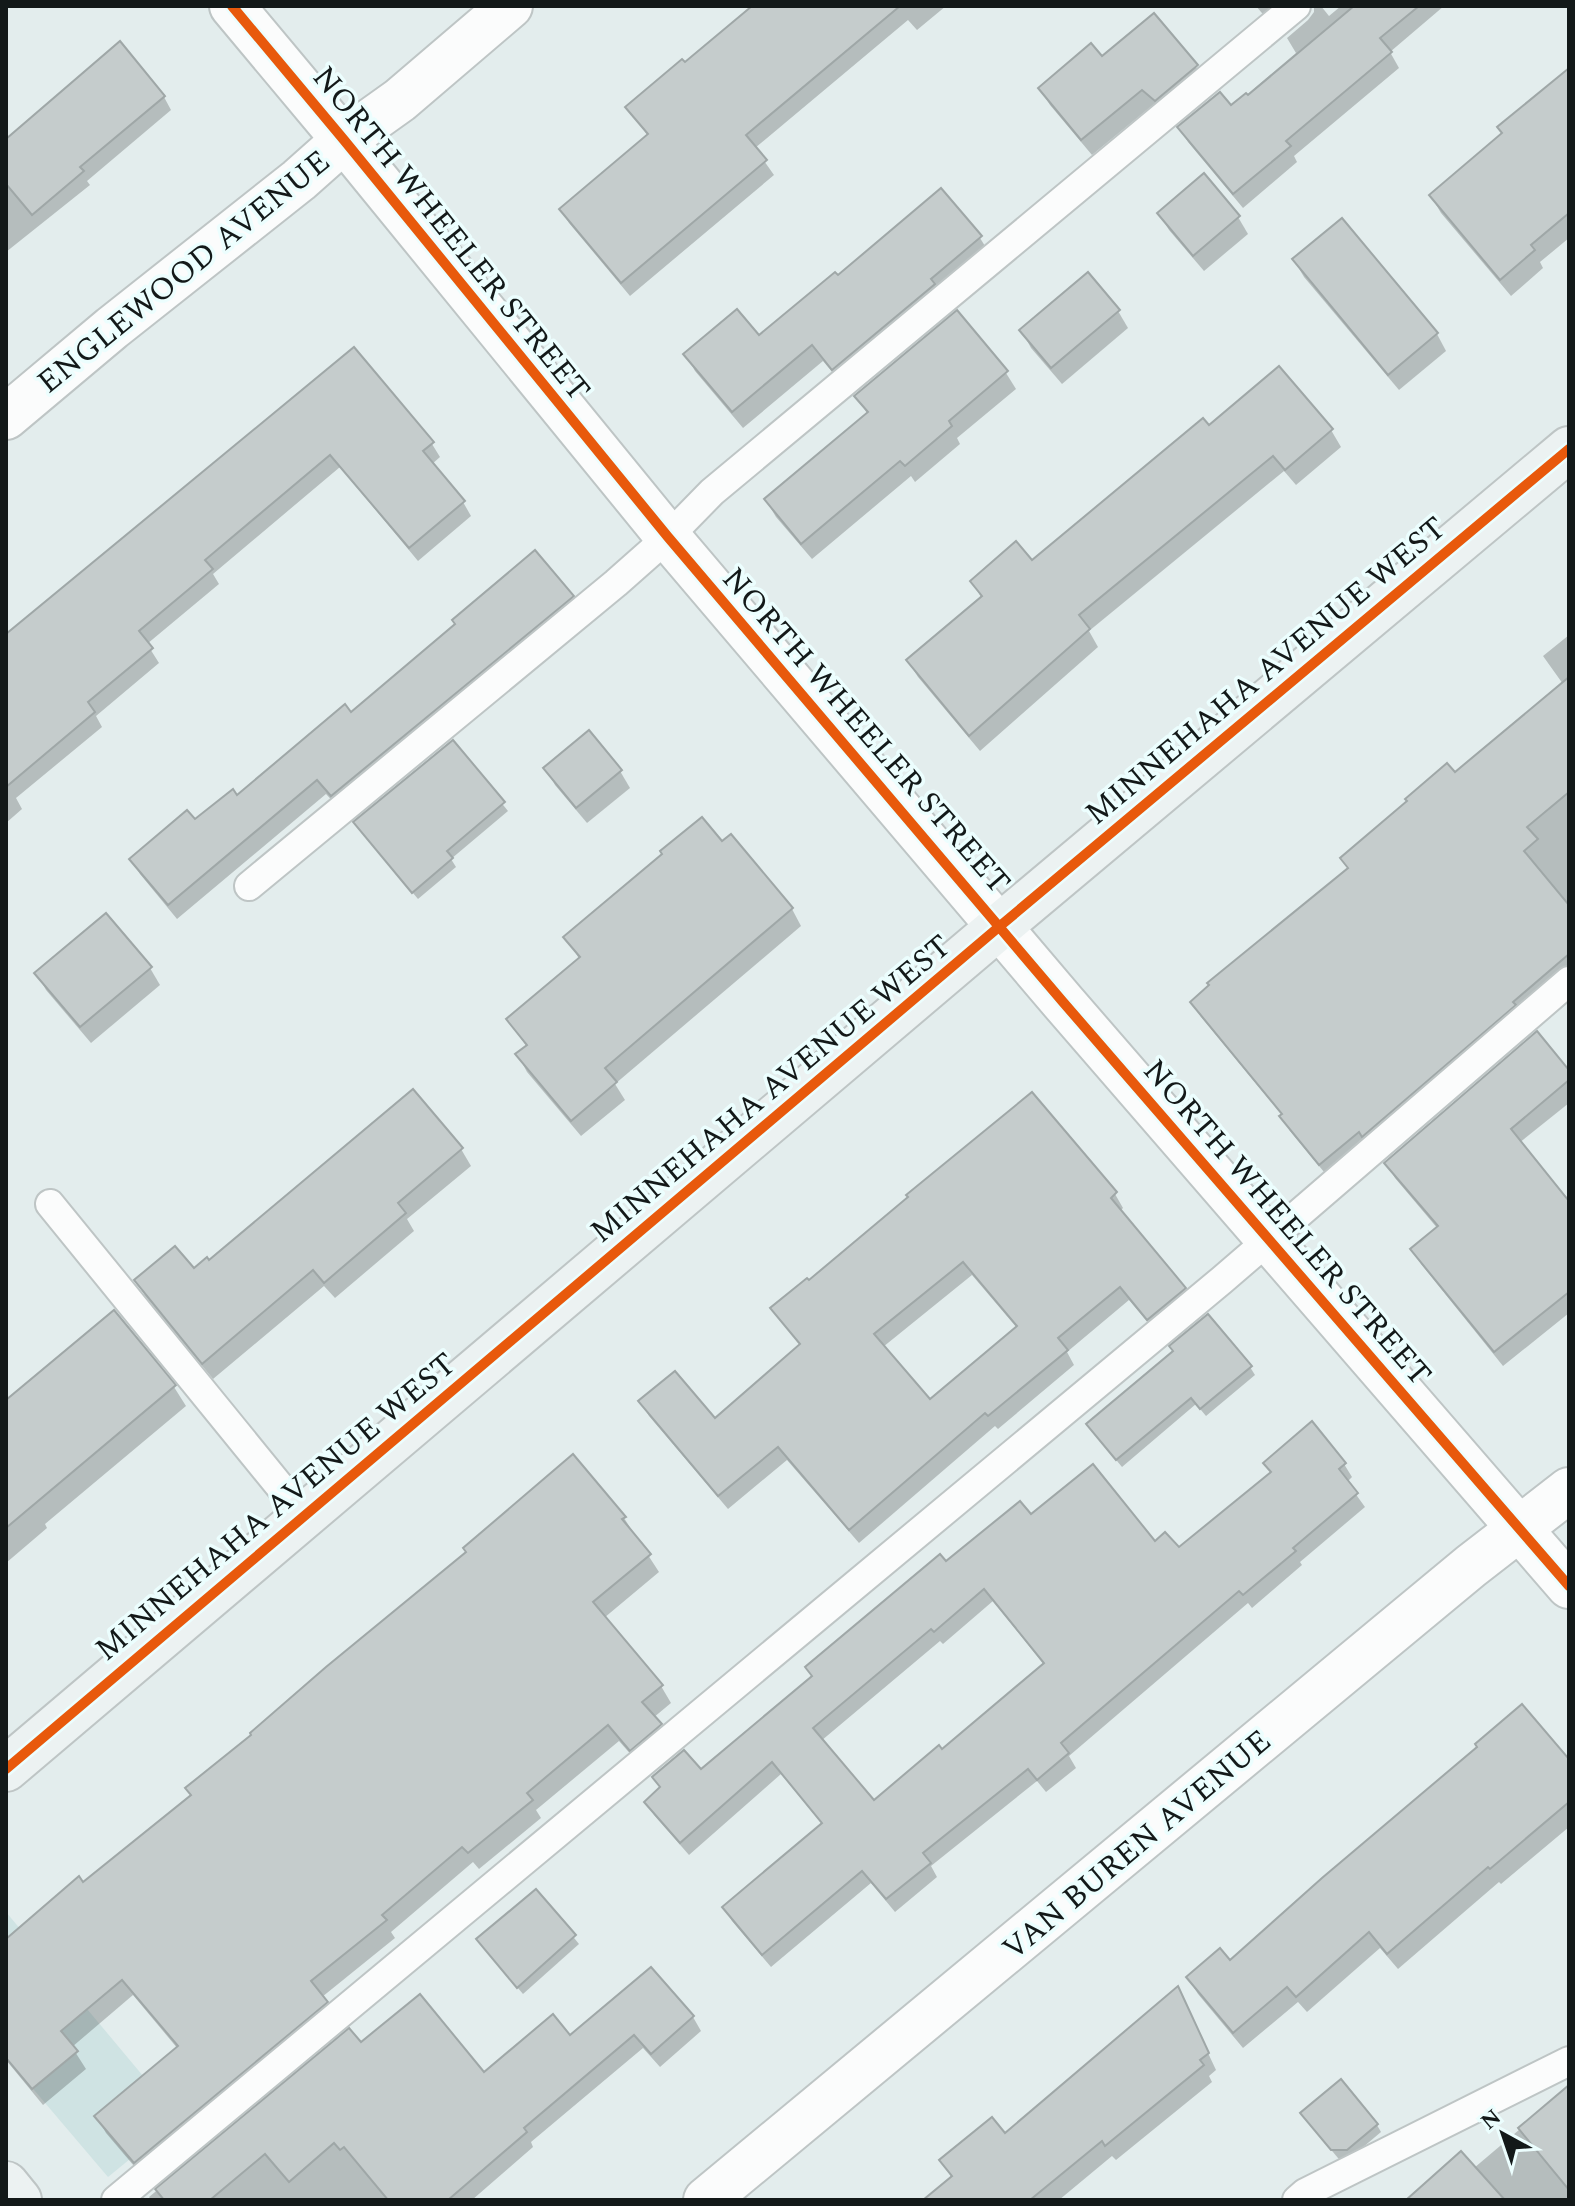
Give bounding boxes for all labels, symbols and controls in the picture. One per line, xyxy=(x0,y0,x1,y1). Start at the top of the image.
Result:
street label: NORTH WHEELER STREET xyxy=(300,55,602,412)
street label: ENGLEWOOD AVENUE xyxy=(27,138,341,406)
street label: MINNEHAHA AVENUE WEST xyxy=(1074,505,1457,837)
street label: NORTH WHEELER STREET xyxy=(710,557,1022,905)
street label: MINNEHAHA AVENUE WEST xyxy=(579,923,962,1255)
street label: NORTH WHEELER STREET xyxy=(1131,1049,1443,1397)
street label: MINNEHAHA AVENUE WEST xyxy=(84,1341,467,1673)
street label: VAN BUREN AVENUE xyxy=(992,1718,1282,1973)
north arrow xyxy=(1463,2094,1543,2174)
text: N xyxy=(1474,2101,1509,2138)

